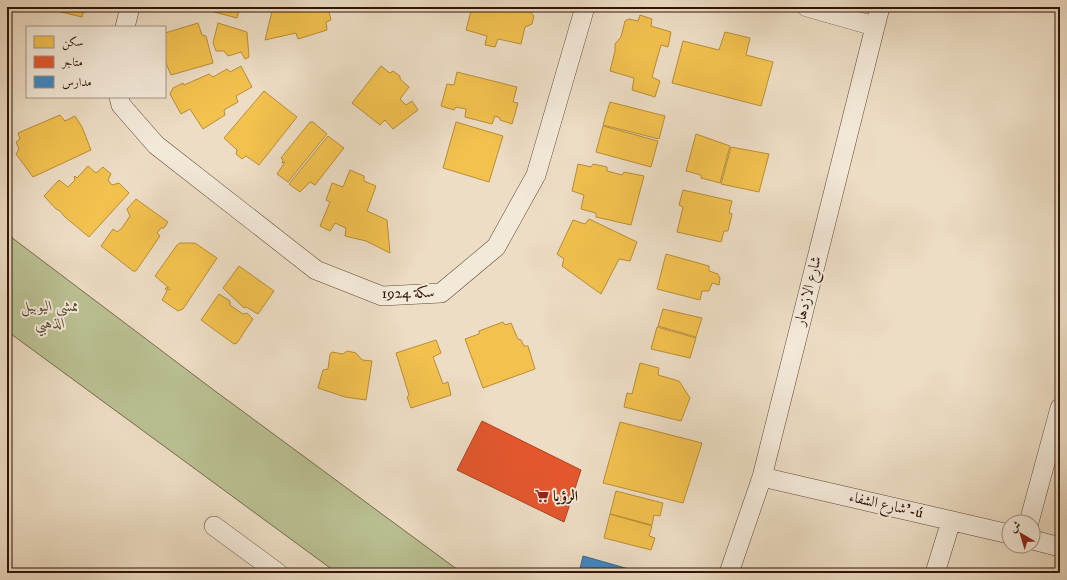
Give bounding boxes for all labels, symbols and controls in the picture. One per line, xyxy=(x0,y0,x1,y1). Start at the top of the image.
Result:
legend xyxy=(26,26,166,98)
text: سكن xyxy=(62,35,83,51)
text: متاجر xyxy=(60,55,83,70)
text: مدارس xyxy=(62,75,92,90)
street label: شارع الازدهار xyxy=(790,254,829,330)
street label: سكة 1924 xyxy=(381,283,435,303)
park label: ممشى اليوبيل الذهبي xyxy=(21,297,79,337)
place label: الرؤيا xyxy=(553,487,578,506)
street label: شارع الشفاء'-ú xyxy=(846,487,925,526)
supermarket icon: الرؤيا xyxy=(534,488,550,504)
north arrow xyxy=(1001,514,1041,554)
text: ش xyxy=(1007,518,1024,536)

